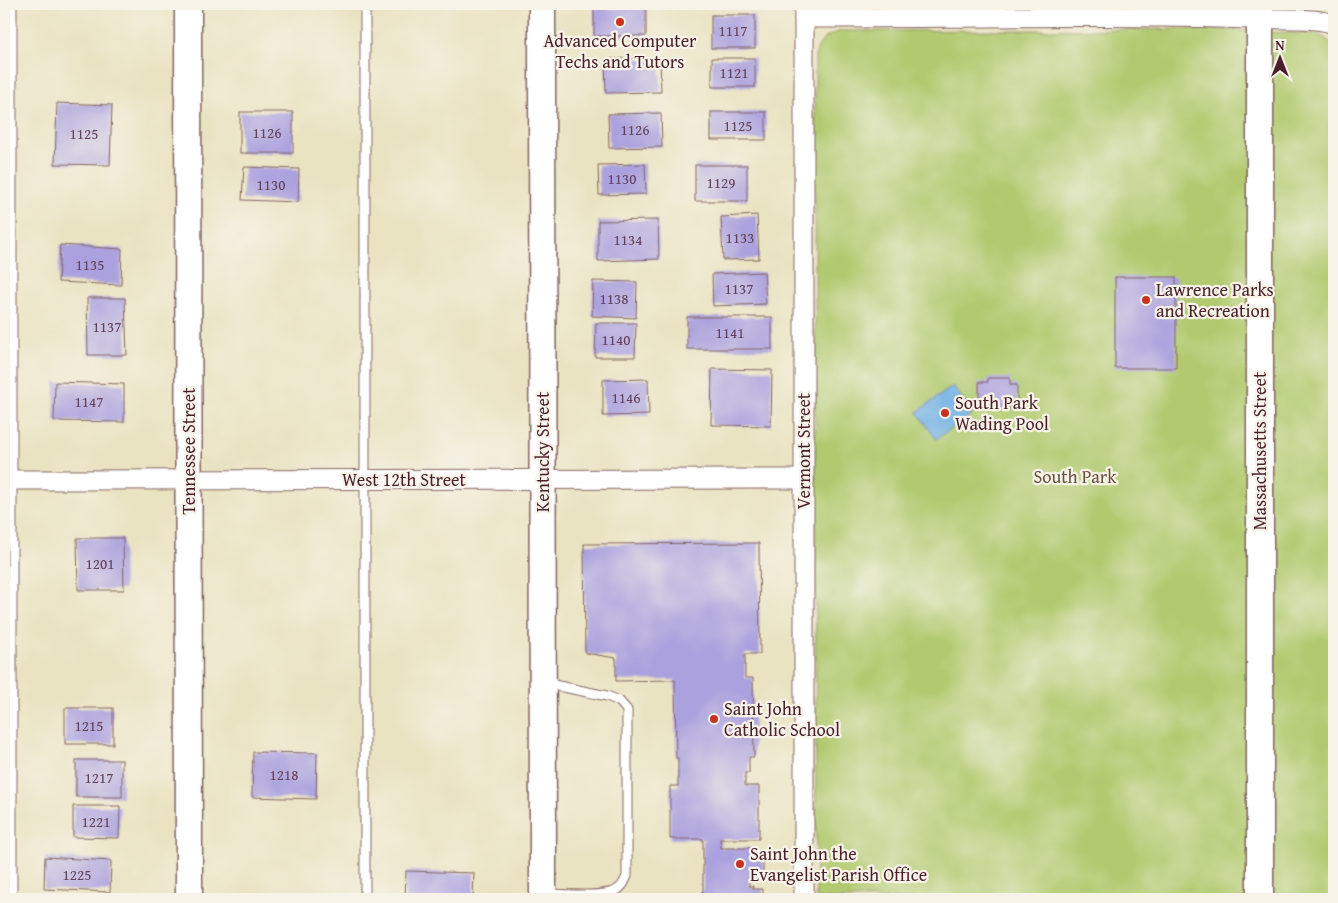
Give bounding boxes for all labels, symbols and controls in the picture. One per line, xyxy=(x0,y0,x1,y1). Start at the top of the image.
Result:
marker: Advanced Computer Techs and Tutors xyxy=(614,16,626,28)
house number: 1117 xyxy=(719,20,747,41)
place label: Advanced Computer Techs and Tutors xyxy=(543,27,697,75)
north arrow xyxy=(1256,32,1306,82)
text: N xyxy=(1275,35,1285,55)
house number: 1121 xyxy=(720,62,748,83)
house number: 1125 xyxy=(724,115,752,136)
house number: 1126 xyxy=(621,119,649,140)
house number: 1126 xyxy=(253,122,281,143)
house number: 1125 xyxy=(70,123,98,144)
house number: 1130 xyxy=(608,168,636,189)
house number: 1129 xyxy=(707,172,735,193)
house number: 1130 xyxy=(257,174,285,195)
house number: 1133 xyxy=(726,227,754,248)
house number: 1134 xyxy=(614,229,642,250)
house number: 1135 xyxy=(76,254,104,275)
place label: Lawrence Parks and Recreation xyxy=(1156,276,1274,324)
house number: 1137 xyxy=(725,278,753,299)
house number: 1138 xyxy=(600,288,628,309)
marker: Lawrence Parks and Recreation xyxy=(1140,294,1152,306)
house number: 1137 xyxy=(93,316,121,337)
house number: 1141 xyxy=(716,322,744,343)
house number: 1140 xyxy=(602,329,630,350)
street label: Massachusetts Street xyxy=(1246,371,1273,530)
street label: Tennessee Street xyxy=(175,387,202,515)
house number: 1146 xyxy=(612,387,640,408)
place label: South Park Wading Pool xyxy=(955,389,1049,437)
house number: 1147 xyxy=(75,391,103,412)
street label: Kentucky Street xyxy=(529,391,556,512)
street label: Vermont Street xyxy=(790,392,817,509)
marker: South Park Wading Pool xyxy=(939,407,951,419)
park label: South Park xyxy=(1034,463,1117,490)
street label: West 12th Street xyxy=(342,466,467,493)
house number: 1201 xyxy=(86,553,114,574)
place label: Saint John Catholic School xyxy=(724,695,840,743)
marker: Saint John Catholic School xyxy=(708,713,720,725)
house number: 1215 xyxy=(75,715,103,736)
house number: 1218 xyxy=(270,764,298,785)
house number: 1217 xyxy=(85,767,113,788)
house number: 1221 xyxy=(82,811,110,832)
place label: Saint John the Evangelist Parish Office xyxy=(750,840,927,888)
marker: Saint John the Evangelist Parish Office xyxy=(734,858,746,870)
house number: 1225 xyxy=(63,864,91,885)

